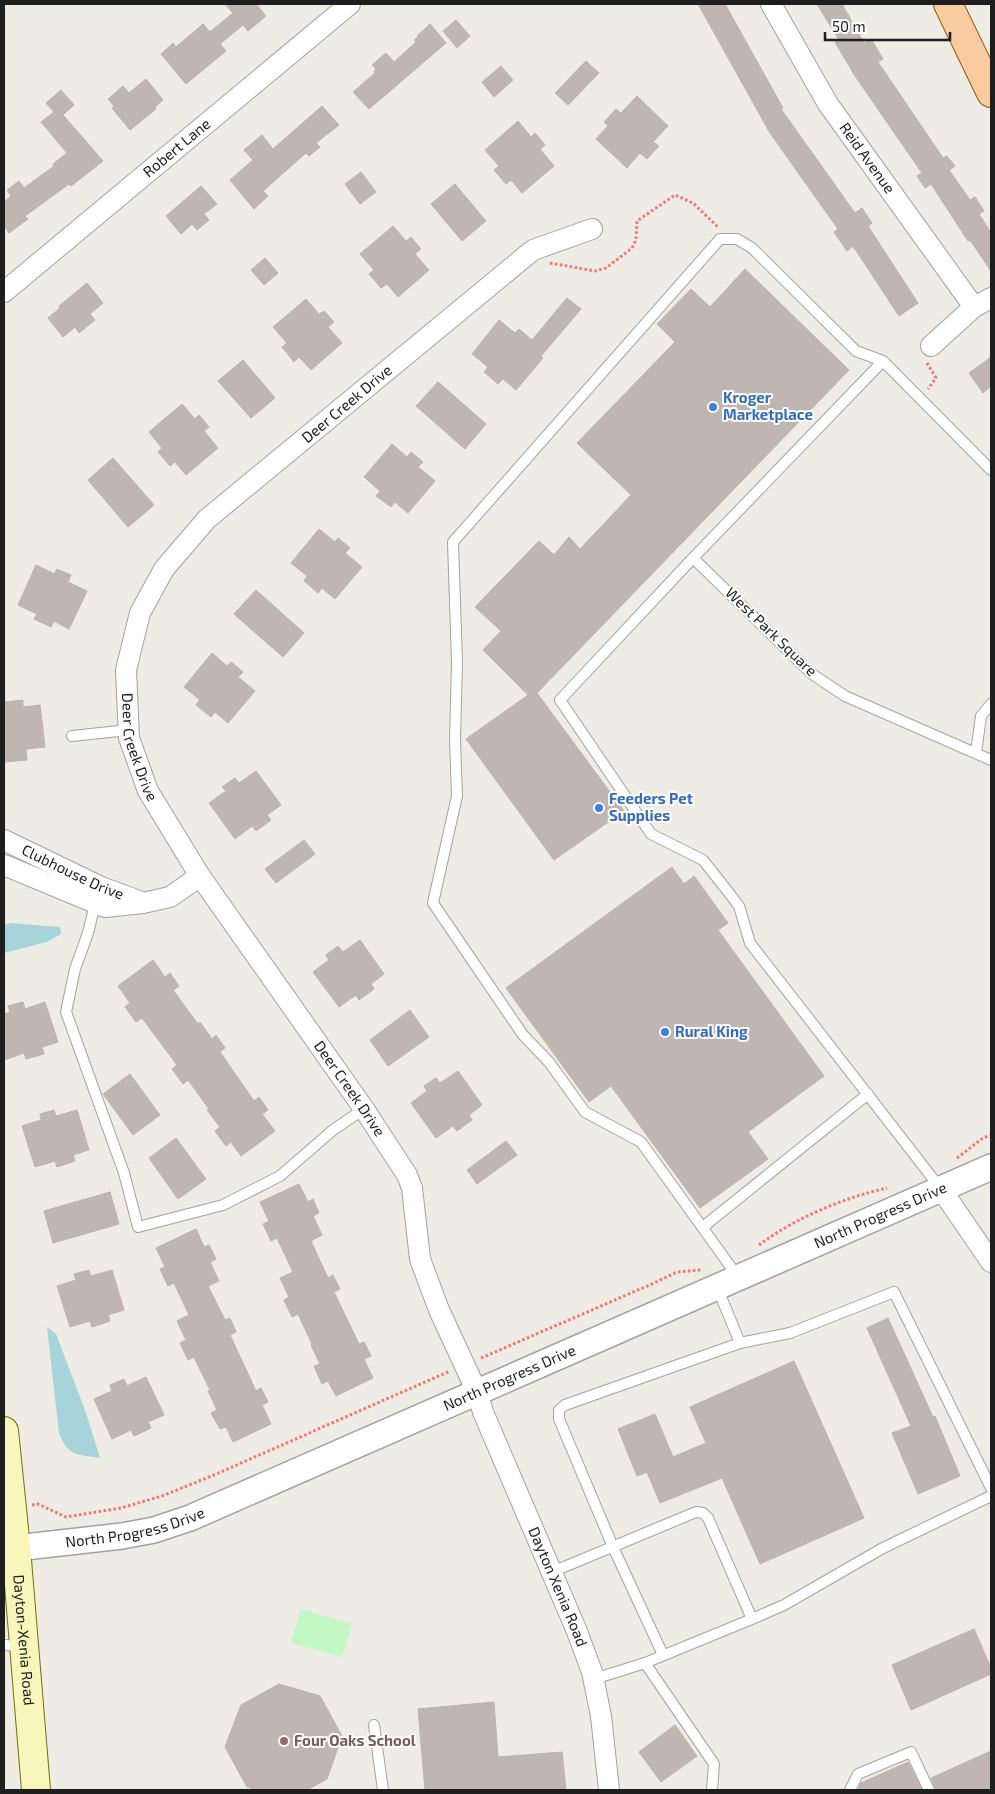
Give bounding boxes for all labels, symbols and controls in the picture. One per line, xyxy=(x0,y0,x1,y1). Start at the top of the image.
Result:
scale bar xyxy=(825,10,950,42)
text: 50 m xyxy=(832,17,866,35)
street label: Robert Lane xyxy=(139,114,214,181)
street label: Reid Avenue xyxy=(836,119,899,197)
street label: Deer Creek Drive xyxy=(298,360,395,446)
place label: Kroger Marketplace xyxy=(723,388,813,423)
marker: Kroger Marketplace xyxy=(707,401,719,413)
street label: West Park Square xyxy=(722,583,821,679)
street label: Deer Creek Drive xyxy=(119,692,162,804)
place label: Feeders Pet Supplies xyxy=(609,789,693,824)
marker: Feeders Pet Supplies xyxy=(593,802,605,814)
street label: Clubhouse Drive xyxy=(19,840,127,903)
place label: Rural King xyxy=(675,1022,748,1040)
marker: Rural King xyxy=(659,1026,671,1038)
street label: Deer Creek Drive xyxy=(311,1037,389,1139)
street label: North Progress Drive xyxy=(811,1178,949,1251)
street label: North Progress Drive xyxy=(440,1340,578,1414)
street label: North Progress Drive xyxy=(64,1503,207,1550)
street label: Dayton Xenia Road xyxy=(525,1524,592,1649)
street label: Dayton-Xenia Road xyxy=(10,1574,39,1706)
place label: Four Oaks School xyxy=(294,1731,416,1749)
marker: Four Oaks School xyxy=(278,1735,290,1747)

